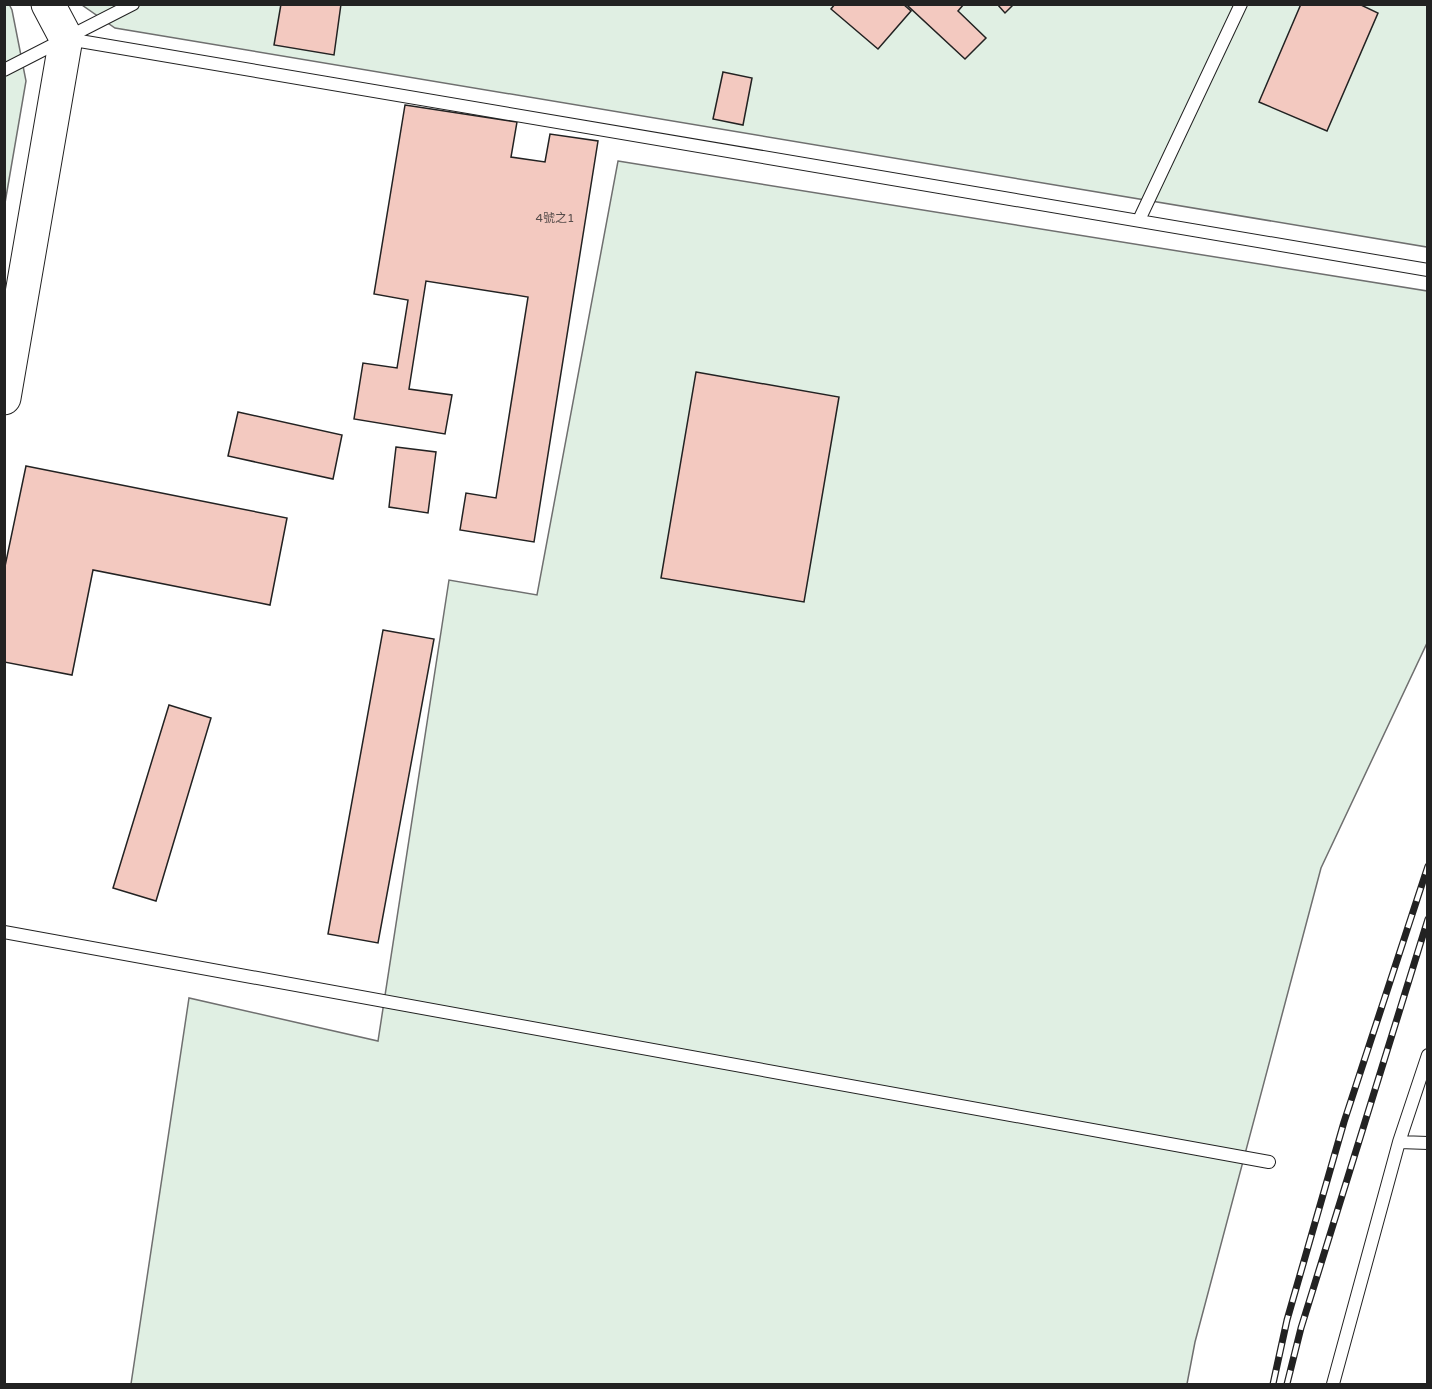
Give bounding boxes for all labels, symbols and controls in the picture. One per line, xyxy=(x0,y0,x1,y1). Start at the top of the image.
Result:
house number: 4號之1 xyxy=(535,211,575,225)

